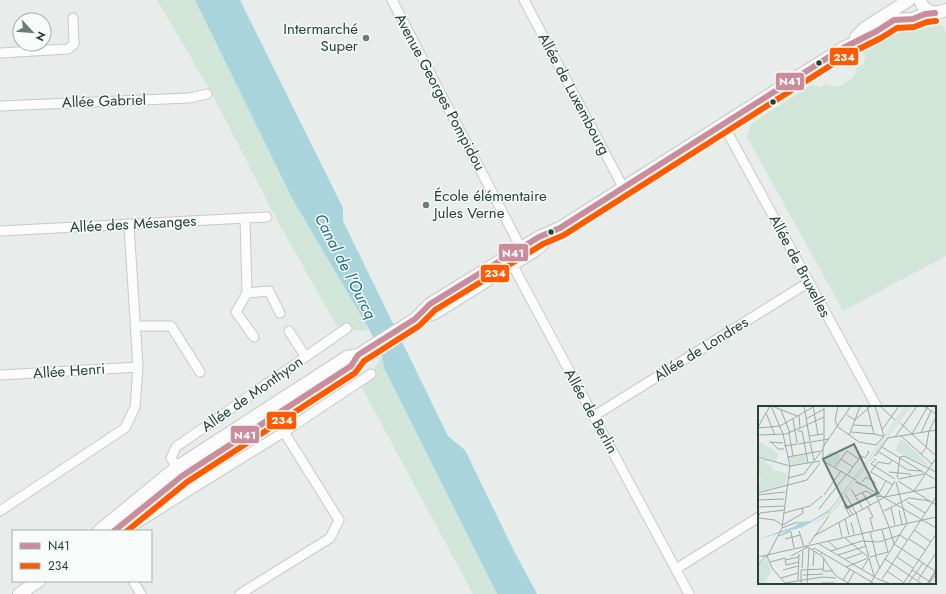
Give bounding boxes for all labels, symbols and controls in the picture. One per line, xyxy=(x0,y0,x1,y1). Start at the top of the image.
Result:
street label: Avenue Georges Pompidou xyxy=(389,9,491,175)
north arrow xyxy=(12,12,52,52)
place label: Intermarché Super xyxy=(283,18,359,57)
text: N xyxy=(32,29,50,44)
street label: Allée de Luxembourg xyxy=(532,29,616,159)
marker: Intermarché Super xyxy=(361,33,371,43)
line badge: 234 xyxy=(829,47,859,66)
text: 234 xyxy=(833,49,855,65)
unlabelled marker xyxy=(814,58,824,68)
line badge: N41 xyxy=(775,72,805,91)
text: N41 xyxy=(779,73,801,89)
street label: Allée Gabriel xyxy=(61,89,147,113)
unlabelled marker xyxy=(768,97,778,107)
place label: École élémentaire Jules Verne xyxy=(432,185,547,224)
marker: École élémentaire Jules Verne xyxy=(421,200,431,210)
water label: Canal de l'Ourcq xyxy=(309,209,382,323)
street label: Allée des Mésanges xyxy=(69,210,197,238)
street label: Allée de Bruxelles xyxy=(764,211,836,321)
unlabelled marker xyxy=(546,227,556,237)
line badge: N41 xyxy=(498,243,529,262)
text: N41 xyxy=(502,245,524,261)
line badge: 234 xyxy=(480,264,510,283)
text: 234 xyxy=(484,265,506,281)
street label: Allée de Londres xyxy=(650,311,752,387)
street label: Allée de Monthyon xyxy=(197,351,307,437)
street label: Allée Henri xyxy=(32,358,106,384)
street label: Allée de Berlin xyxy=(559,365,623,457)
inset map xyxy=(758,406,936,584)
line badge: 234 xyxy=(266,411,297,430)
text: 234 xyxy=(271,412,293,428)
line badge: N41 xyxy=(230,425,260,444)
text: N41 xyxy=(234,427,256,443)
legend xyxy=(12,530,152,582)
text: N41 xyxy=(48,537,70,555)
text: 234 xyxy=(48,557,68,575)

